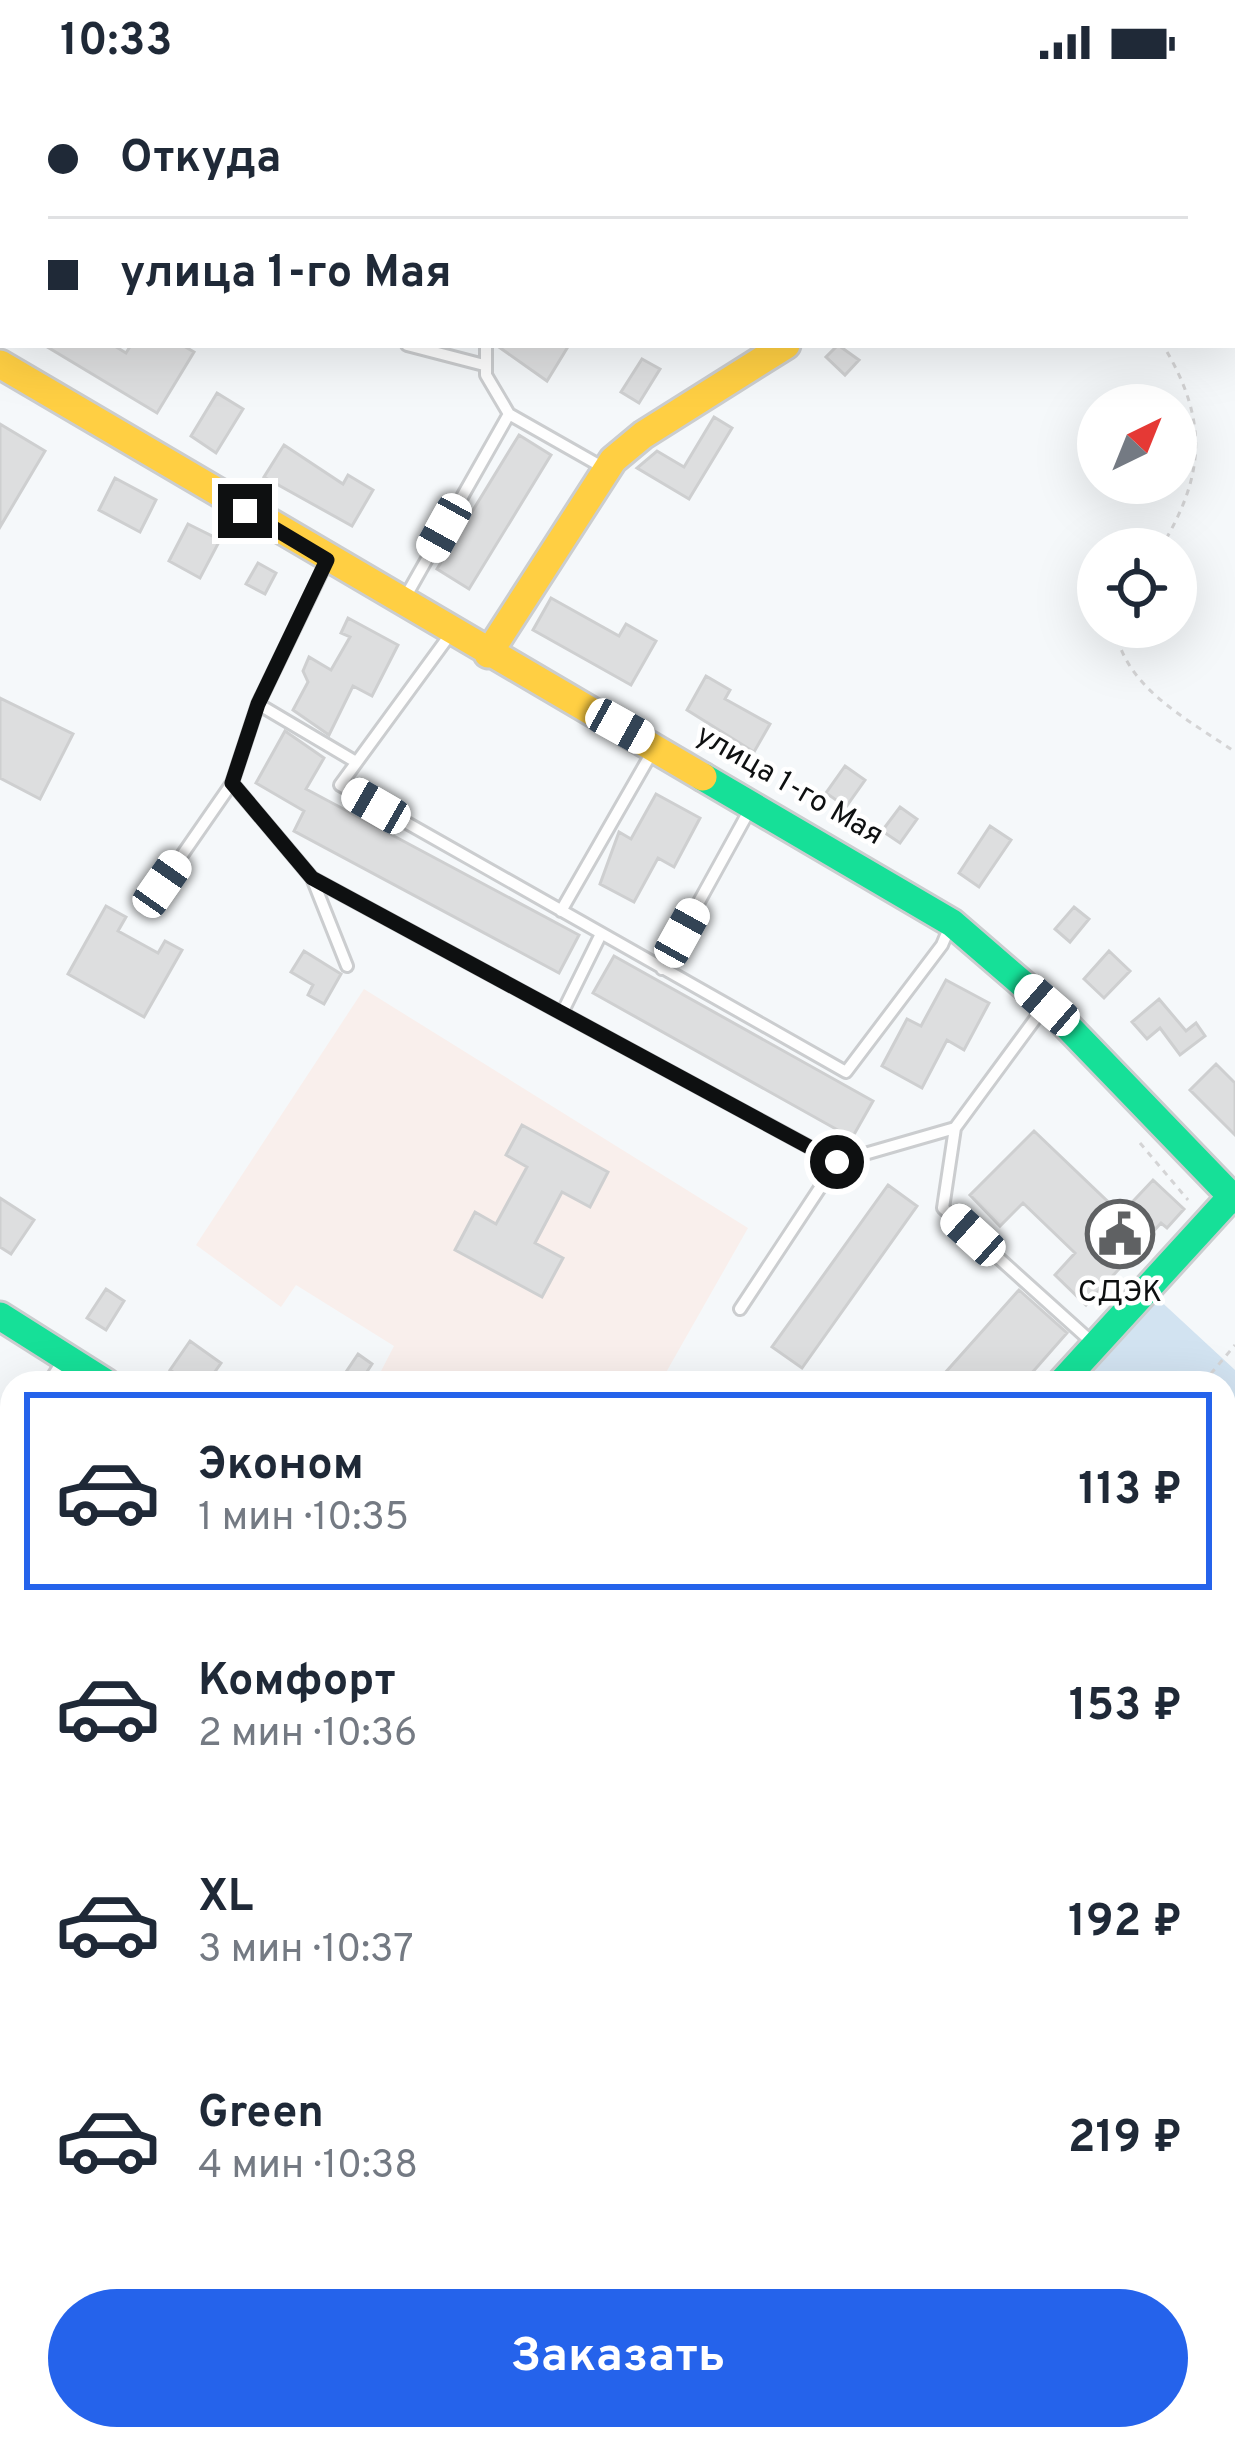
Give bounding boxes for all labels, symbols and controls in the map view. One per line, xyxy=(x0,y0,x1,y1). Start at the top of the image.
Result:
text: 10:33 xyxy=(60,14,172,71)
text: Откуда xyxy=(120,131,281,188)
text: улица 1-го Мая xyxy=(120,246,452,303)
north arrow xyxy=(1077,384,1197,504)
map controls xyxy=(1077,384,1197,648)
route end xyxy=(218,484,272,538)
car xyxy=(411,488,477,568)
button: locate xyxy=(1077,528,1197,648)
car xyxy=(580,693,660,759)
street label: улица 1-го Мая xyxy=(689,717,889,855)
car xyxy=(336,772,416,840)
car xyxy=(127,844,197,924)
car xyxy=(649,893,715,973)
car xyxy=(1008,968,1086,1042)
route start xyxy=(810,1135,864,1189)
car xyxy=(934,1198,1012,1272)
public building icon: СДЭК xyxy=(1085,1199,1155,1269)
place label: СДЭК xyxy=(1078,1275,1162,1312)
icon: car xyxy=(54,1437,162,1545)
text: Эконом xyxy=(198,1438,364,1495)
text: 113 ₽ xyxy=(1078,1463,1182,1520)
text: 1 мин · 10:35 xyxy=(198,1495,409,1544)
icon: car xyxy=(54,1653,162,1761)
text: Комфорт xyxy=(198,1654,396,1711)
text: 153 ₽ xyxy=(1069,1679,1182,1736)
text: 2 мин · 10:36 xyxy=(198,1711,417,1760)
icon: car xyxy=(54,1869,162,1977)
text: XL xyxy=(198,1870,253,1927)
text: 192 ₽ xyxy=(1068,1895,1182,1952)
text: 3 мин · 10:37 xyxy=(198,1927,414,1976)
icon: car xyxy=(54,2085,162,2193)
text: Green xyxy=(198,2086,324,2143)
text: 219 ₽ xyxy=(1068,2111,1182,2168)
text: 4 мин · 10:38 xyxy=(198,2143,418,2192)
button: Заказать xyxy=(48,2289,1188,2427)

